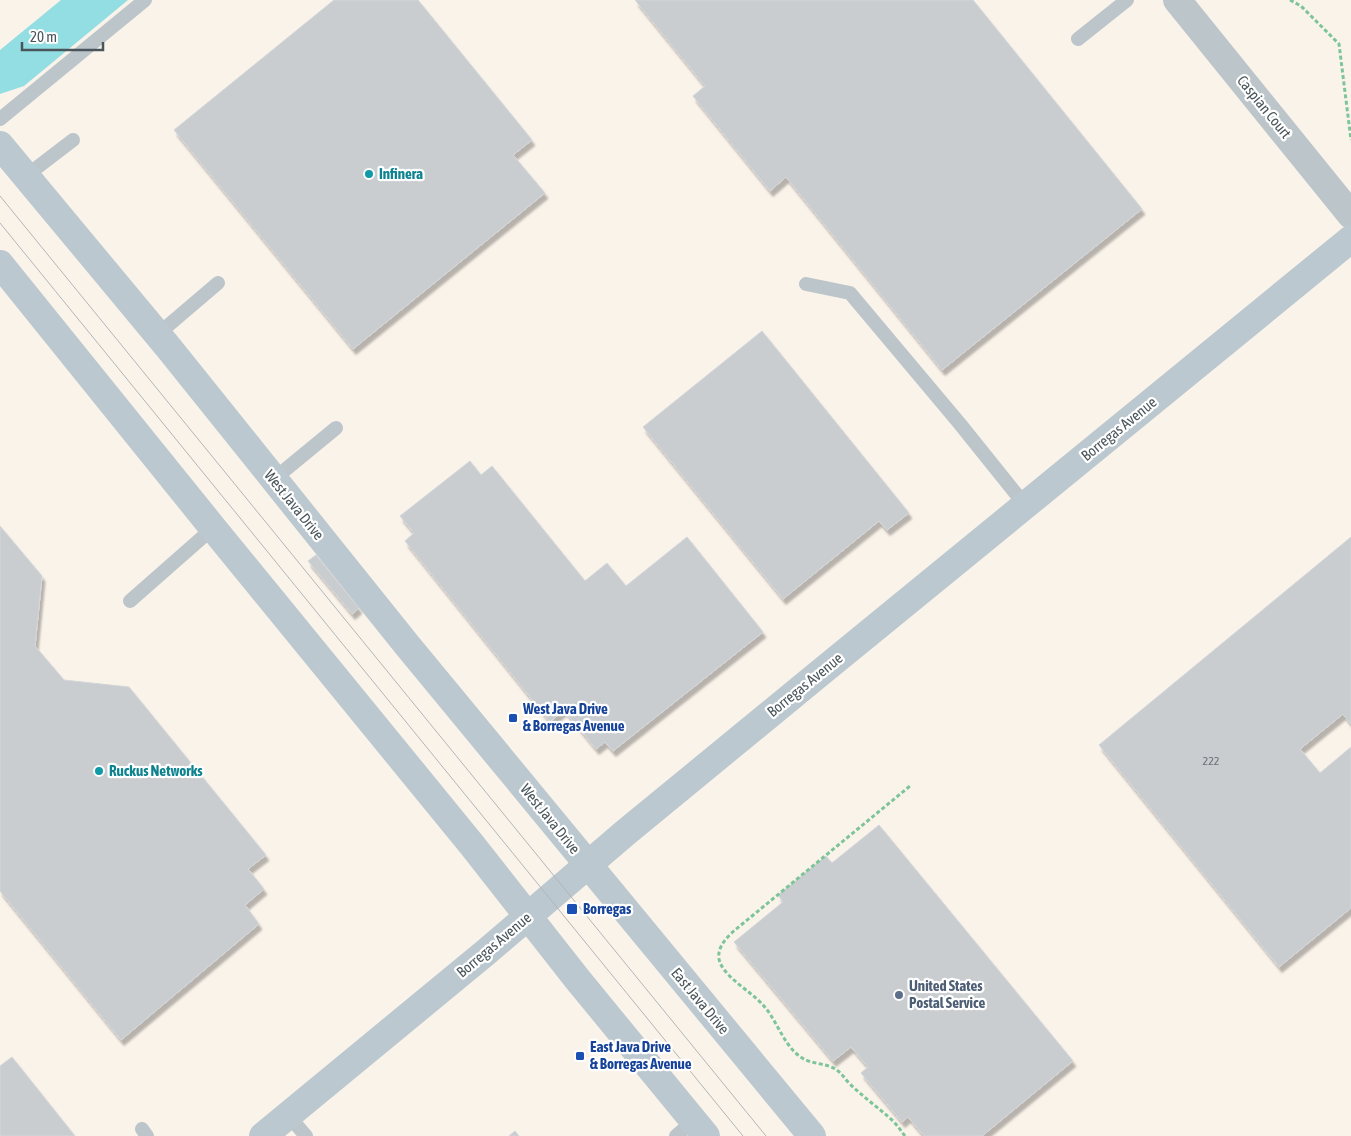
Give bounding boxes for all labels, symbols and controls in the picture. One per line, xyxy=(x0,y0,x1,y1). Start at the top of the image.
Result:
scale bar xyxy=(22,20,104,52)
text: 20 m xyxy=(30,28,57,45)
street label: Caspian Court xyxy=(1234,72,1295,141)
place label: Infinera xyxy=(379,165,423,182)
marker: Infinera xyxy=(363,168,375,180)
street label: Borregas Avenue xyxy=(1078,393,1160,464)
street label: West Java Drive xyxy=(261,466,328,543)
street label: Borregas Avenue xyxy=(764,649,846,720)
place label: West Java Drive & Borregas Avenue xyxy=(522,700,625,734)
marker: West Java Drive & Borregas Avenue xyxy=(507,712,519,724)
house number: 222 xyxy=(1203,754,1219,768)
place label: Ruckus Networks xyxy=(109,762,203,779)
marker: Ruckus Networks xyxy=(93,765,105,777)
street label: West Java Drive xyxy=(517,780,584,857)
place label: Borregas xyxy=(583,900,632,917)
marker: Borregas xyxy=(565,902,579,916)
street label: Borregas Avenue xyxy=(453,908,534,981)
street label: East Java Drive xyxy=(668,964,733,1037)
place label: United States Postal Service xyxy=(909,977,986,1011)
marker: United States Postal Service xyxy=(893,989,905,1001)
place label: East Java Drive & Borregas Avenue xyxy=(590,1038,692,1072)
marker: East Java Drive & Borregas Avenue xyxy=(574,1050,586,1062)

